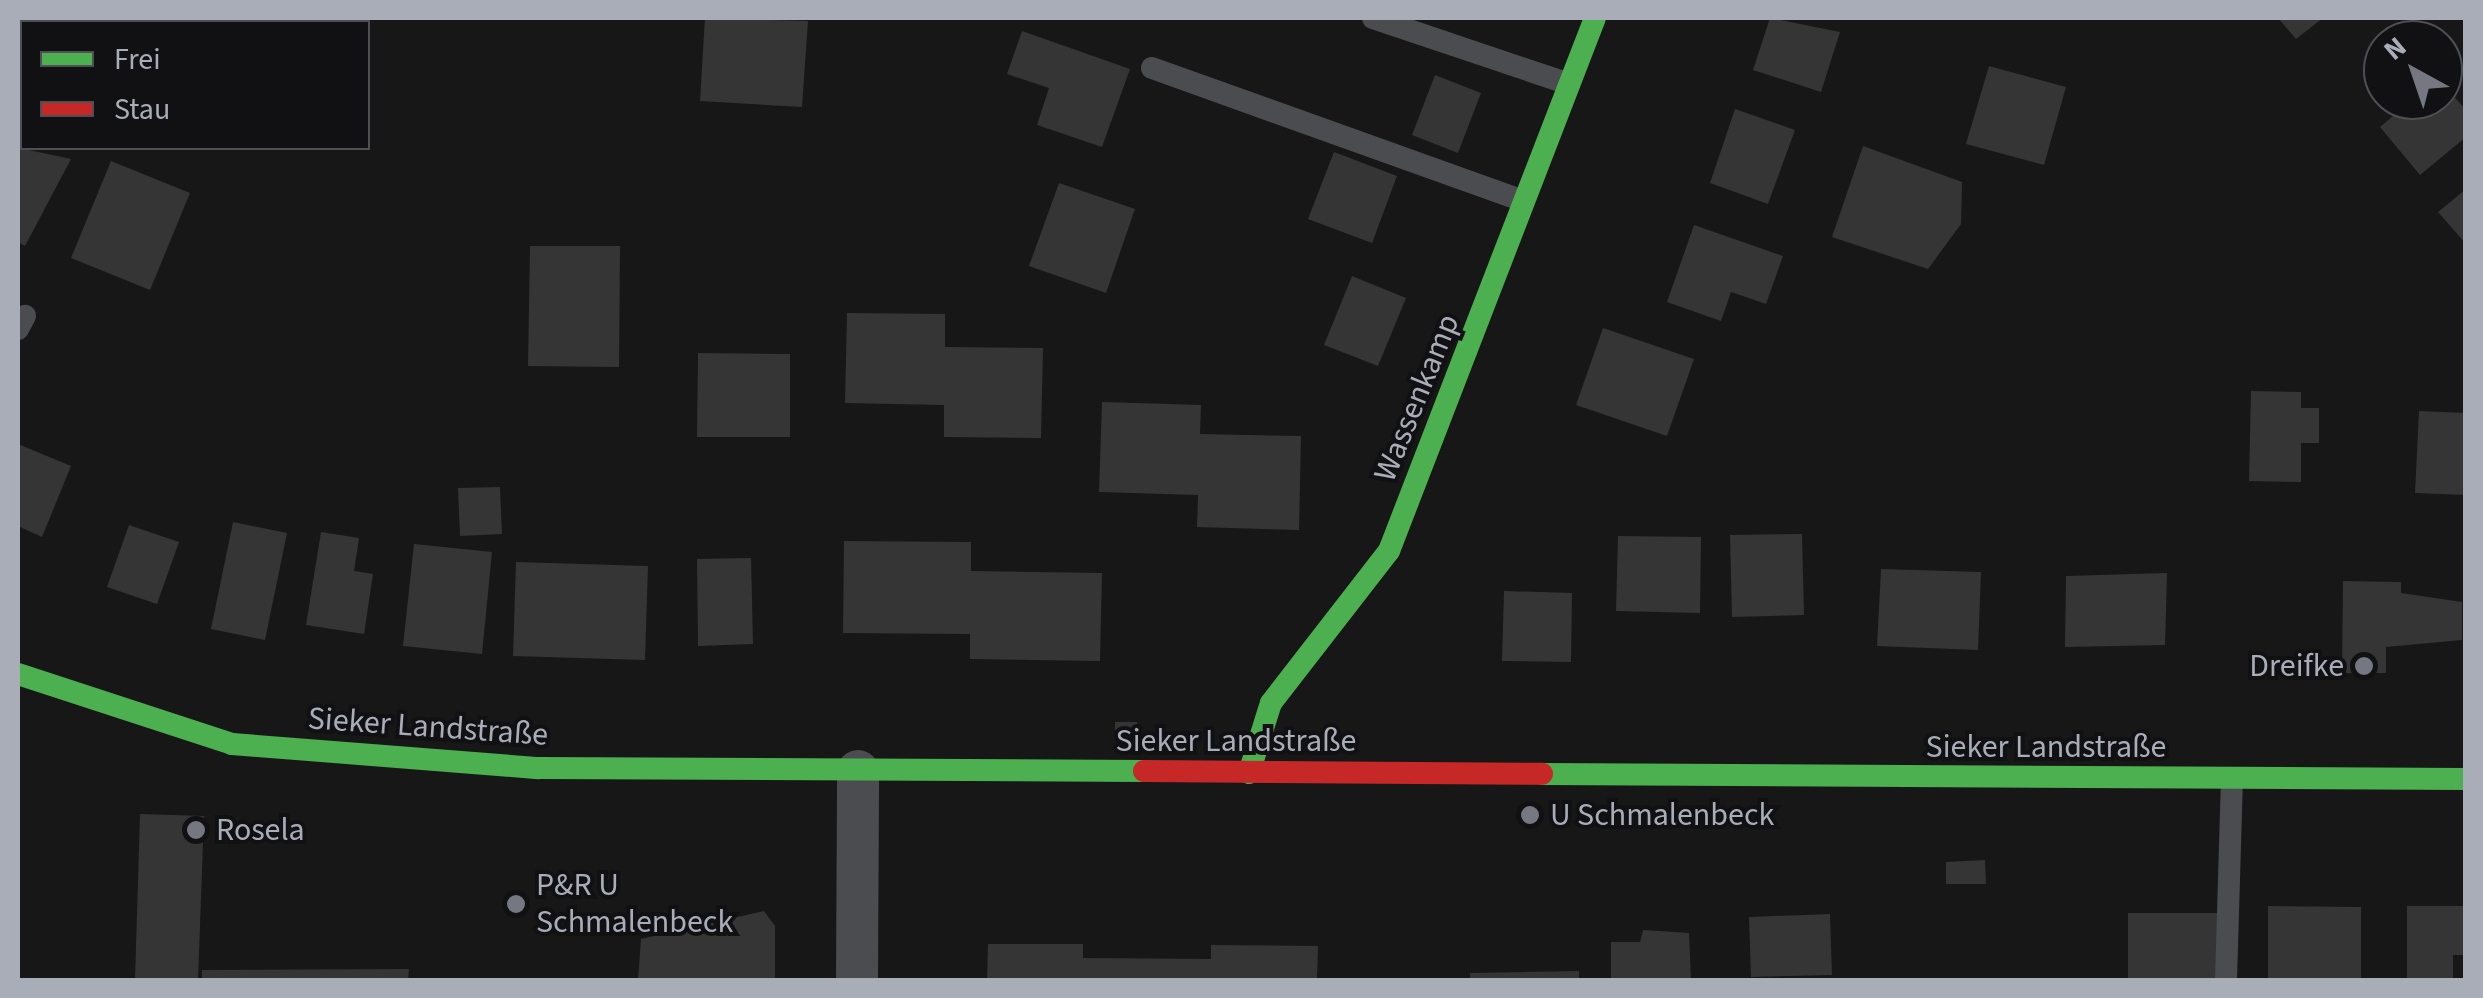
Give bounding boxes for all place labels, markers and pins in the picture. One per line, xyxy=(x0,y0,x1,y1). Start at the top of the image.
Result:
place label: Dreifke xyxy=(2249,647,2344,685)
marker: Dreifke xyxy=(2353,655,2375,677)
place label: U Schmalenbeck xyxy=(1550,796,1774,834)
marker: U Schmalenbeck xyxy=(1519,804,1541,826)
place label: Rosela xyxy=(216,811,305,849)
marker: Rosela xyxy=(185,819,207,841)
place label: P&R U Schmalenbeck xyxy=(536,867,733,942)
marker: P&R U Schmalenbeck xyxy=(505,893,527,915)

